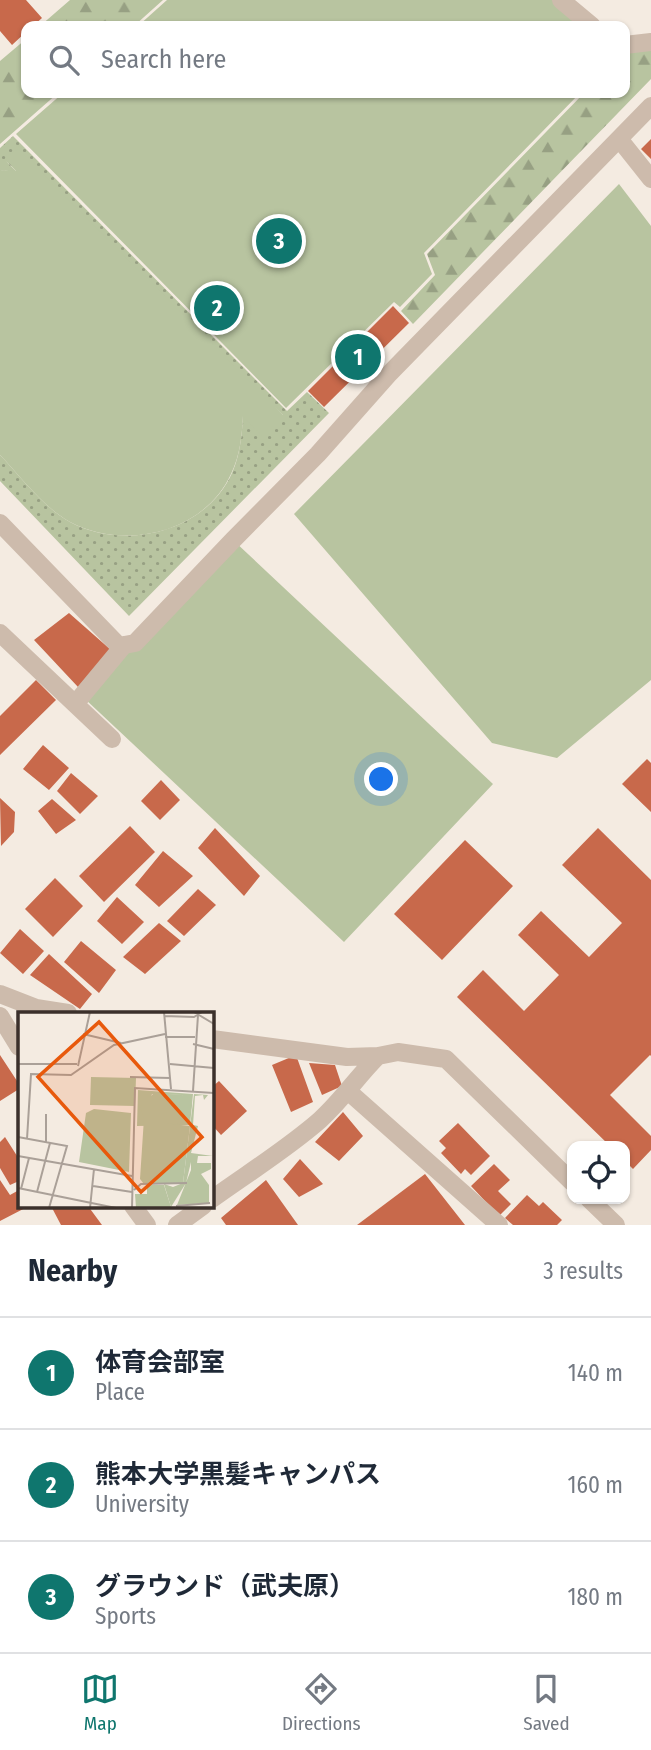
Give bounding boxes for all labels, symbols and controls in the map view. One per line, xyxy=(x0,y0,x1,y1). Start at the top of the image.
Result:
search box xyxy=(21,21,630,98)
icon: search xyxy=(45,41,83,79)
text: Search here xyxy=(101,44,226,75)
pin: 3 xyxy=(256,215,302,267)
pin: 2 xyxy=(194,282,240,334)
pin: 1 xyxy=(335,331,381,383)
your location xyxy=(364,762,398,796)
inset map xyxy=(18,1012,214,1208)
map controls xyxy=(567,1141,630,1204)
button: locate xyxy=(567,1141,630,1204)
text: Nearby xyxy=(28,1253,117,1289)
text: 3 results xyxy=(543,1257,623,1285)
text: 体育会部室 xyxy=(95,1347,225,1378)
text: 1 xyxy=(46,1359,56,1387)
text: 140 m xyxy=(568,1359,623,1387)
text: Place xyxy=(95,1378,145,1406)
text: 熊本大学黒髪キャンパス xyxy=(95,1459,381,1490)
text: 2 xyxy=(46,1471,56,1499)
text: 160 m xyxy=(568,1471,623,1499)
text: University xyxy=(95,1490,189,1518)
text: グラウンド（武夫原） xyxy=(95,1571,355,1602)
text: 3 xyxy=(46,1583,56,1611)
text: 180 m xyxy=(567,1583,623,1611)
text: Sports xyxy=(95,1602,156,1630)
tab: Map xyxy=(81,1670,119,1735)
tab: Directions xyxy=(282,1670,361,1735)
tab: Saved xyxy=(523,1670,570,1735)

